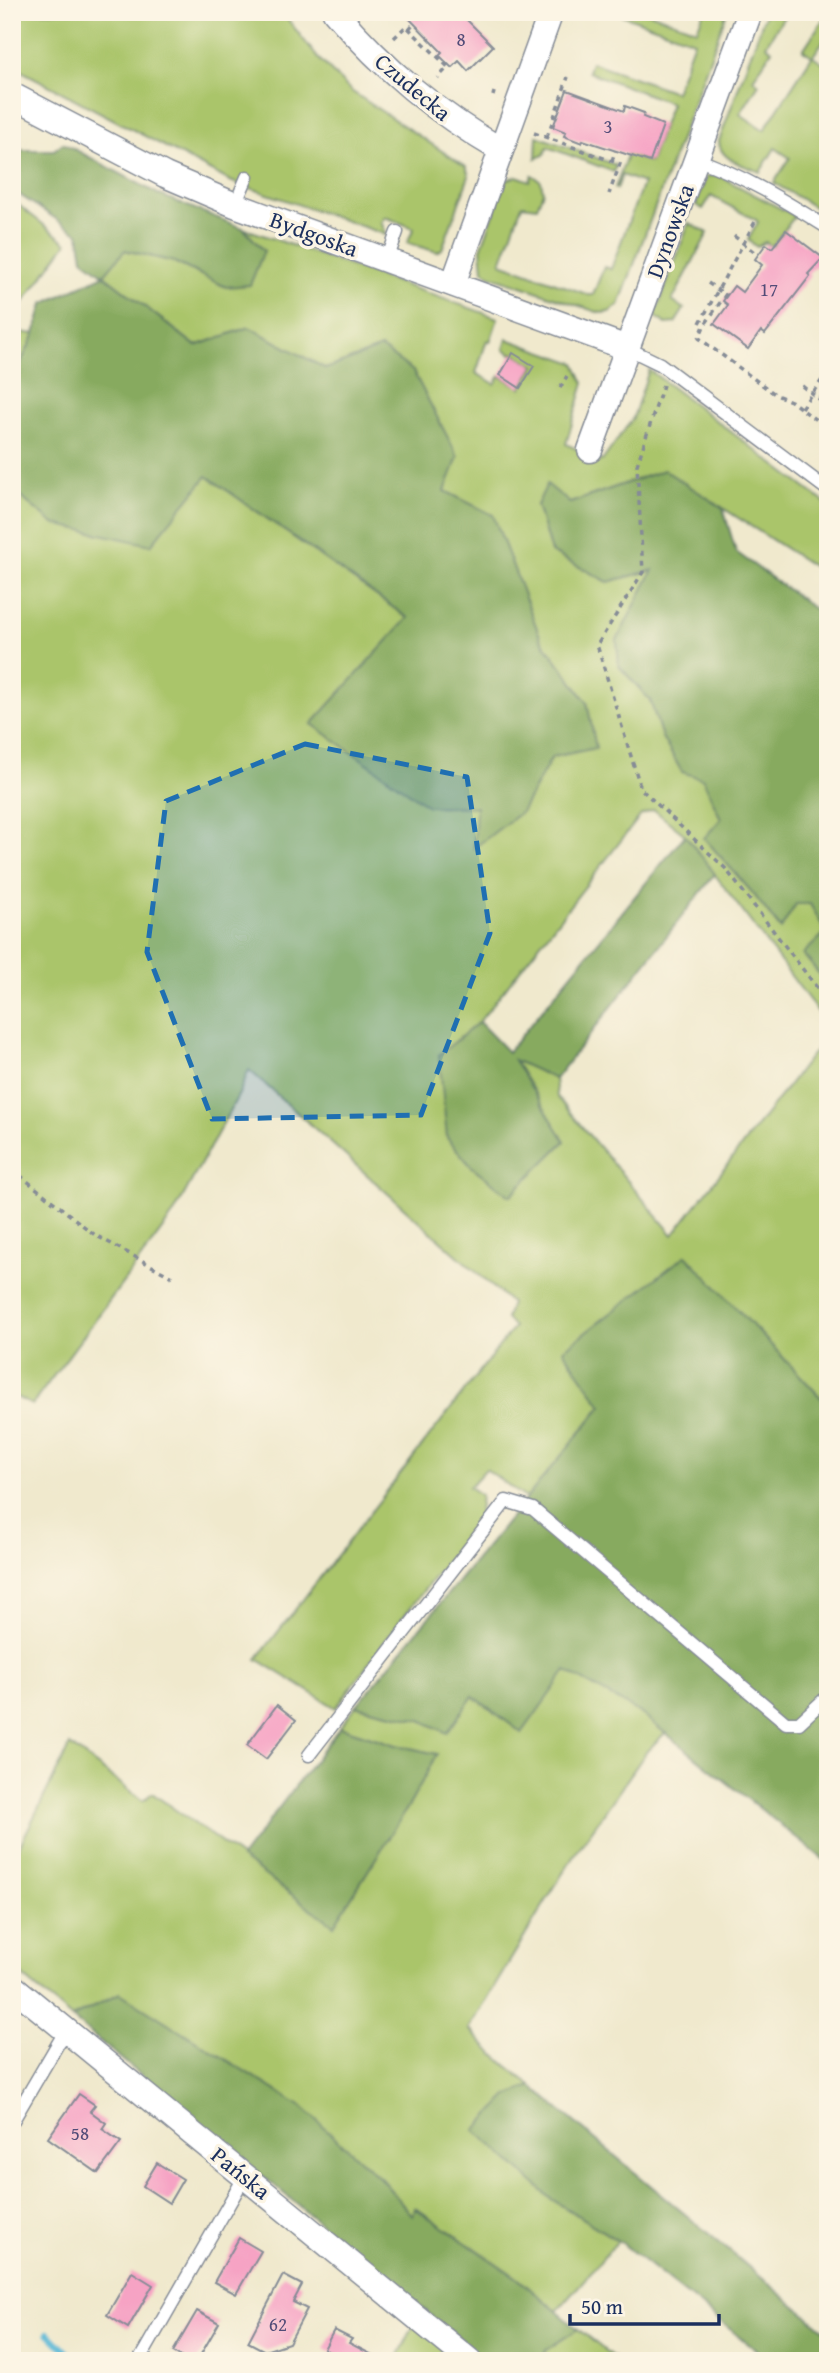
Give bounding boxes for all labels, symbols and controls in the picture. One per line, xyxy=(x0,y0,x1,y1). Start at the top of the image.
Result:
house number: 8 xyxy=(456,25,466,53)
street label: Czudecka xyxy=(368,45,459,128)
house number: 3 xyxy=(603,112,613,140)
street label: Dynowska xyxy=(637,179,702,282)
street label: Bydgoska xyxy=(265,202,363,265)
house number: 17 xyxy=(760,275,778,303)
house number: 58 xyxy=(71,2119,89,2147)
street label: Pańska xyxy=(205,2138,278,2207)
scale bar xyxy=(570,2282,719,2326)
text: 50 m xyxy=(581,2291,623,2322)
house number: 62 xyxy=(269,2310,287,2338)

